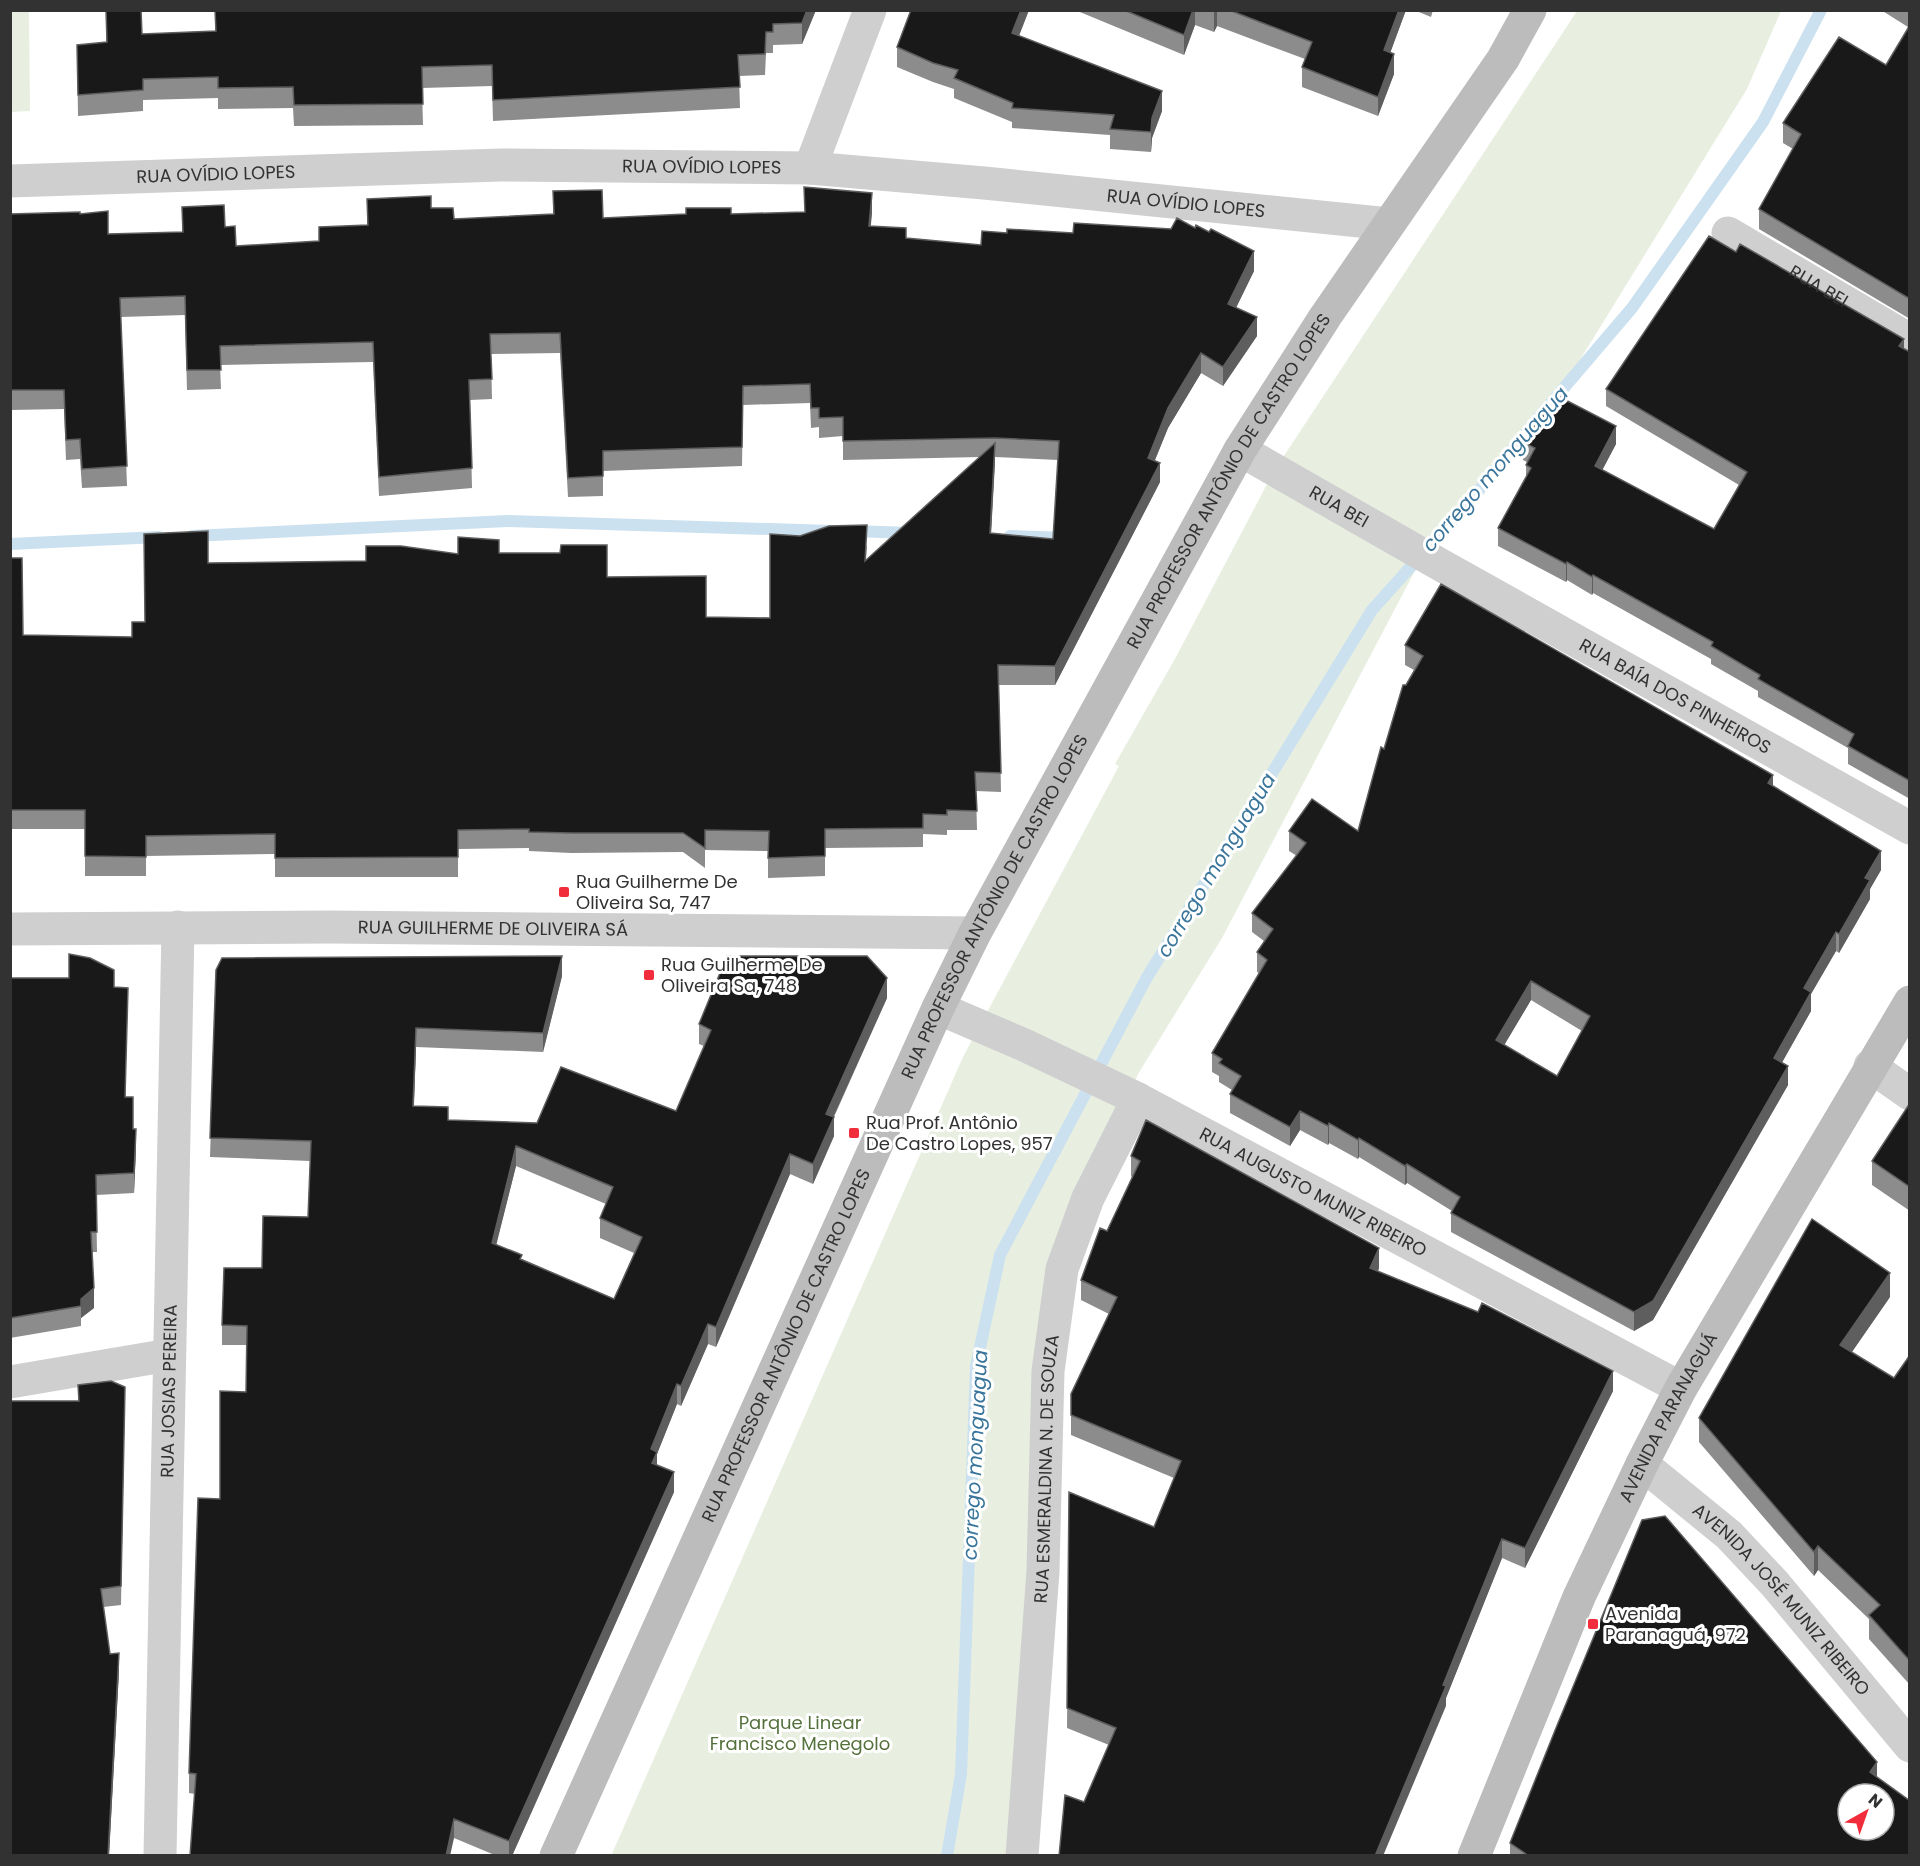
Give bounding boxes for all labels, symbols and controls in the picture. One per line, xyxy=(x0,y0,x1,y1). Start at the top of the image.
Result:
street label: RUA OVÍDIO LOPES xyxy=(622,153,781,180)
street label: RUA OVÍDIO LOPES xyxy=(136,159,296,189)
street label: RUA OVÍDIO LOPES xyxy=(1106,183,1267,223)
street label: RUA BEI xyxy=(1785,259,1853,313)
street label: RUA PROFESSOR ANTÔNIO DE CASTRO LOPES xyxy=(1120,308,1336,653)
water label: corrego monguagua xyxy=(1415,380,1575,558)
street label: RUA BEI xyxy=(1305,479,1373,533)
street label: RUA BAÍA DOS PINHEIROS xyxy=(1575,632,1776,760)
street label: RUA PROFESSOR ANTÔNIO DE CASTRO LOPES xyxy=(895,730,1094,1083)
water label: corrego monguagua xyxy=(1150,768,1282,962)
place label: Rua Guilherme De Oliveira Sa, 747 xyxy=(576,869,738,915)
marker: Rua Guilherme De Oliveira Sa, 747 xyxy=(557,885,571,899)
street label: RUA GUILHERME DE OLIVEIRA SÁ xyxy=(358,914,628,942)
place label: Rua Guilherme De Oliveira Sa, 748 xyxy=(661,952,823,998)
marker: Rua Guilherme De Oliveira Sa, 748 xyxy=(642,968,656,982)
place label: Rua Prof. Antônio De Castro Lopes, 957 xyxy=(866,1110,1053,1156)
street label: RUA AUGUSTO MUNIZ RIBEIRO xyxy=(1195,1121,1431,1262)
marker: Rua Prof. Antônio De Castro Lopes, 957 xyxy=(847,1126,861,1140)
street label: RUA PROFESSOR ANTÔNIO DE CASTRO LOPES xyxy=(695,1165,876,1526)
street label: RUA JOSIAS PEREIRA xyxy=(154,1304,183,1478)
street label: AVENIDA PARANAGUÁ xyxy=(1613,1328,1723,1506)
street label: RUA ESMERALDINA N. DE SOUZA xyxy=(1028,1333,1065,1604)
water label: corrego monguagua xyxy=(956,1349,994,1561)
street label: AVENIDA JOSÉ MUNIZ RIBEIRO xyxy=(1687,1497,1876,1701)
place label: Avenida Paranaguá, 972 xyxy=(1605,1601,1746,1647)
marker: Avenida Paranaguá, 972 xyxy=(1586,1617,1600,1631)
park label: Parque Linear Francisco Menegolo xyxy=(710,1710,890,1756)
north arrow xyxy=(1836,1782,1896,1842)
text: N xyxy=(1863,1788,1887,1814)

